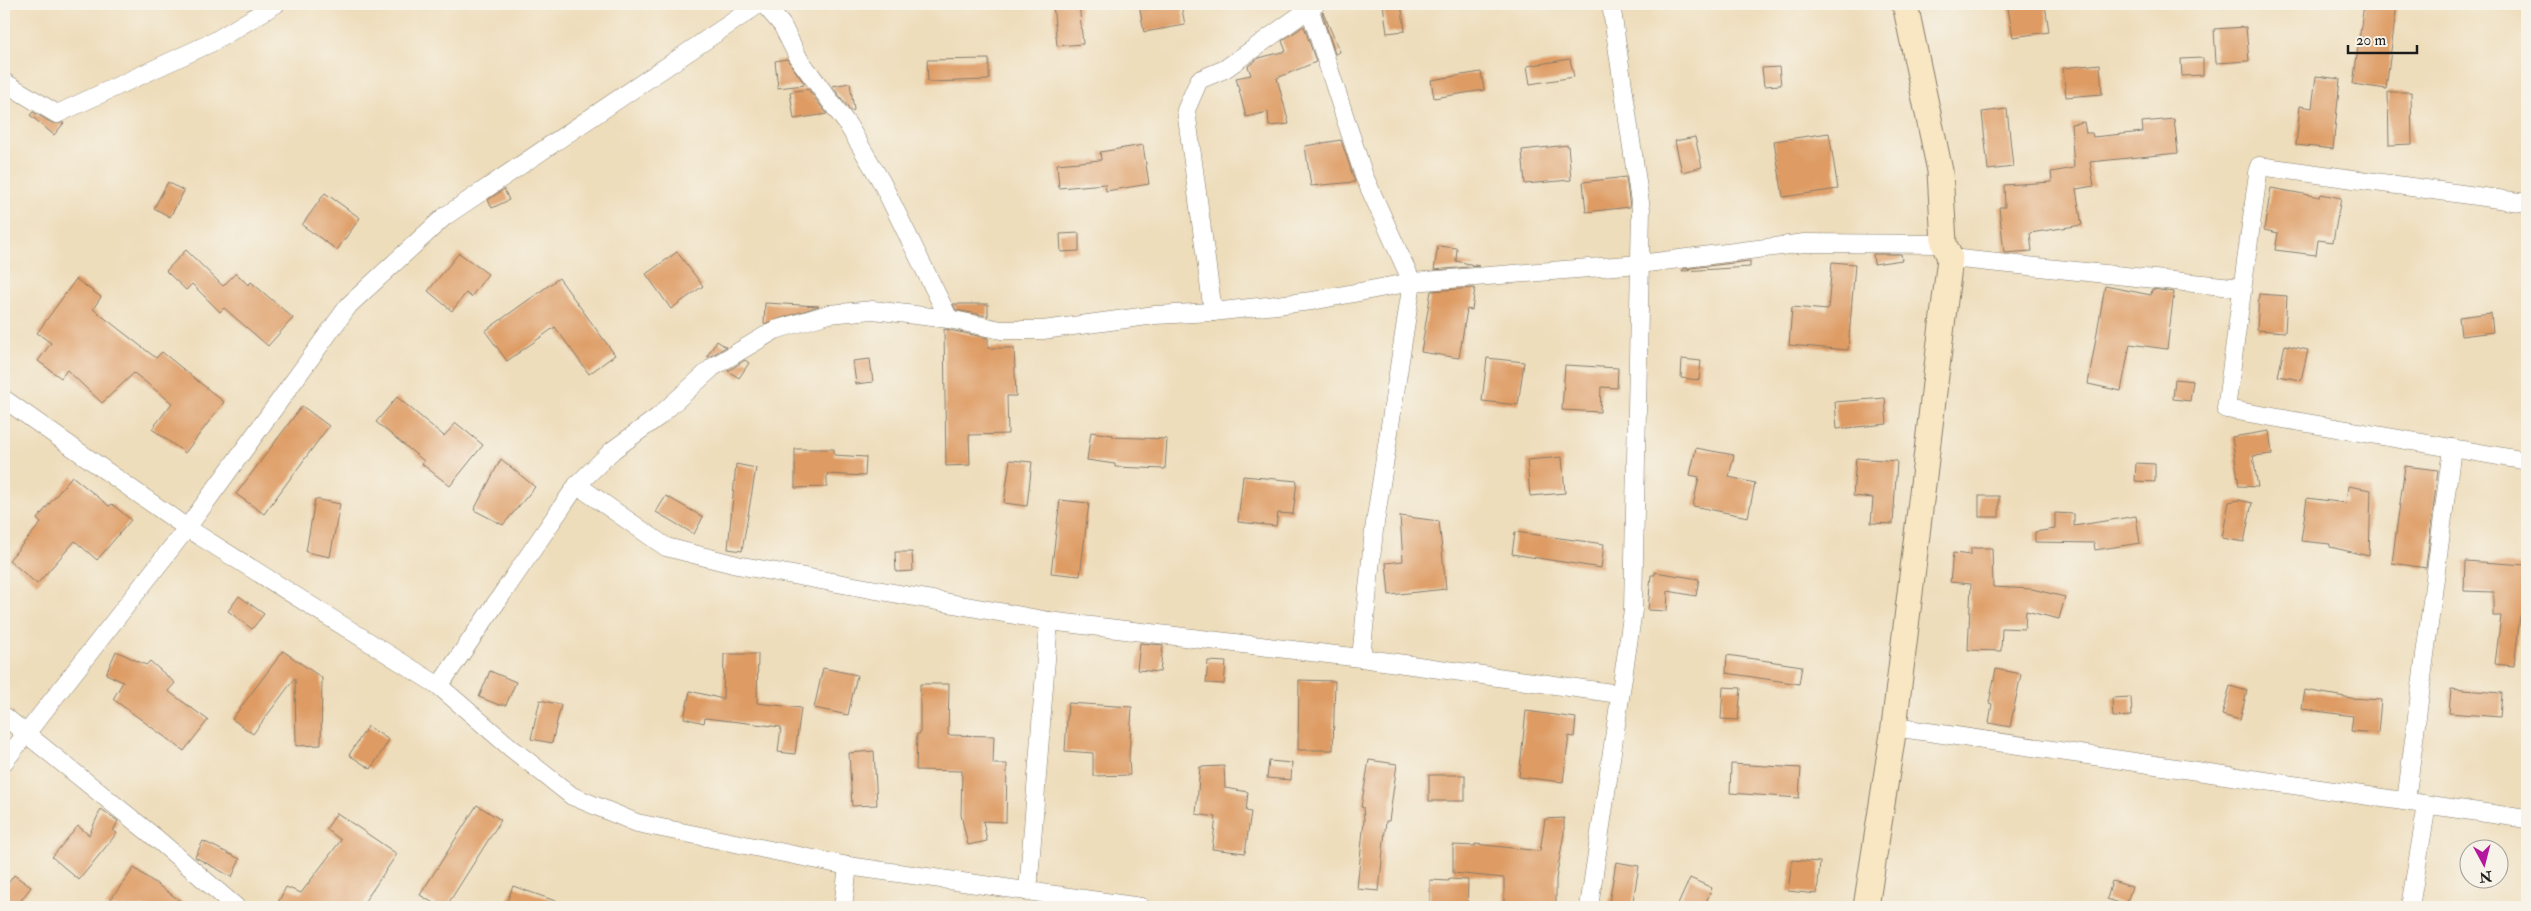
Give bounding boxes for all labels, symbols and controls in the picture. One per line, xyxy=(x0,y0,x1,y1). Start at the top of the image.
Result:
scale bar xyxy=(2348,22,2417,54)
text: 20 m xyxy=(2356,31,2386,50)
north arrow xyxy=(2458,838,2508,888)
text: N xyxy=(2478,867,2494,886)

